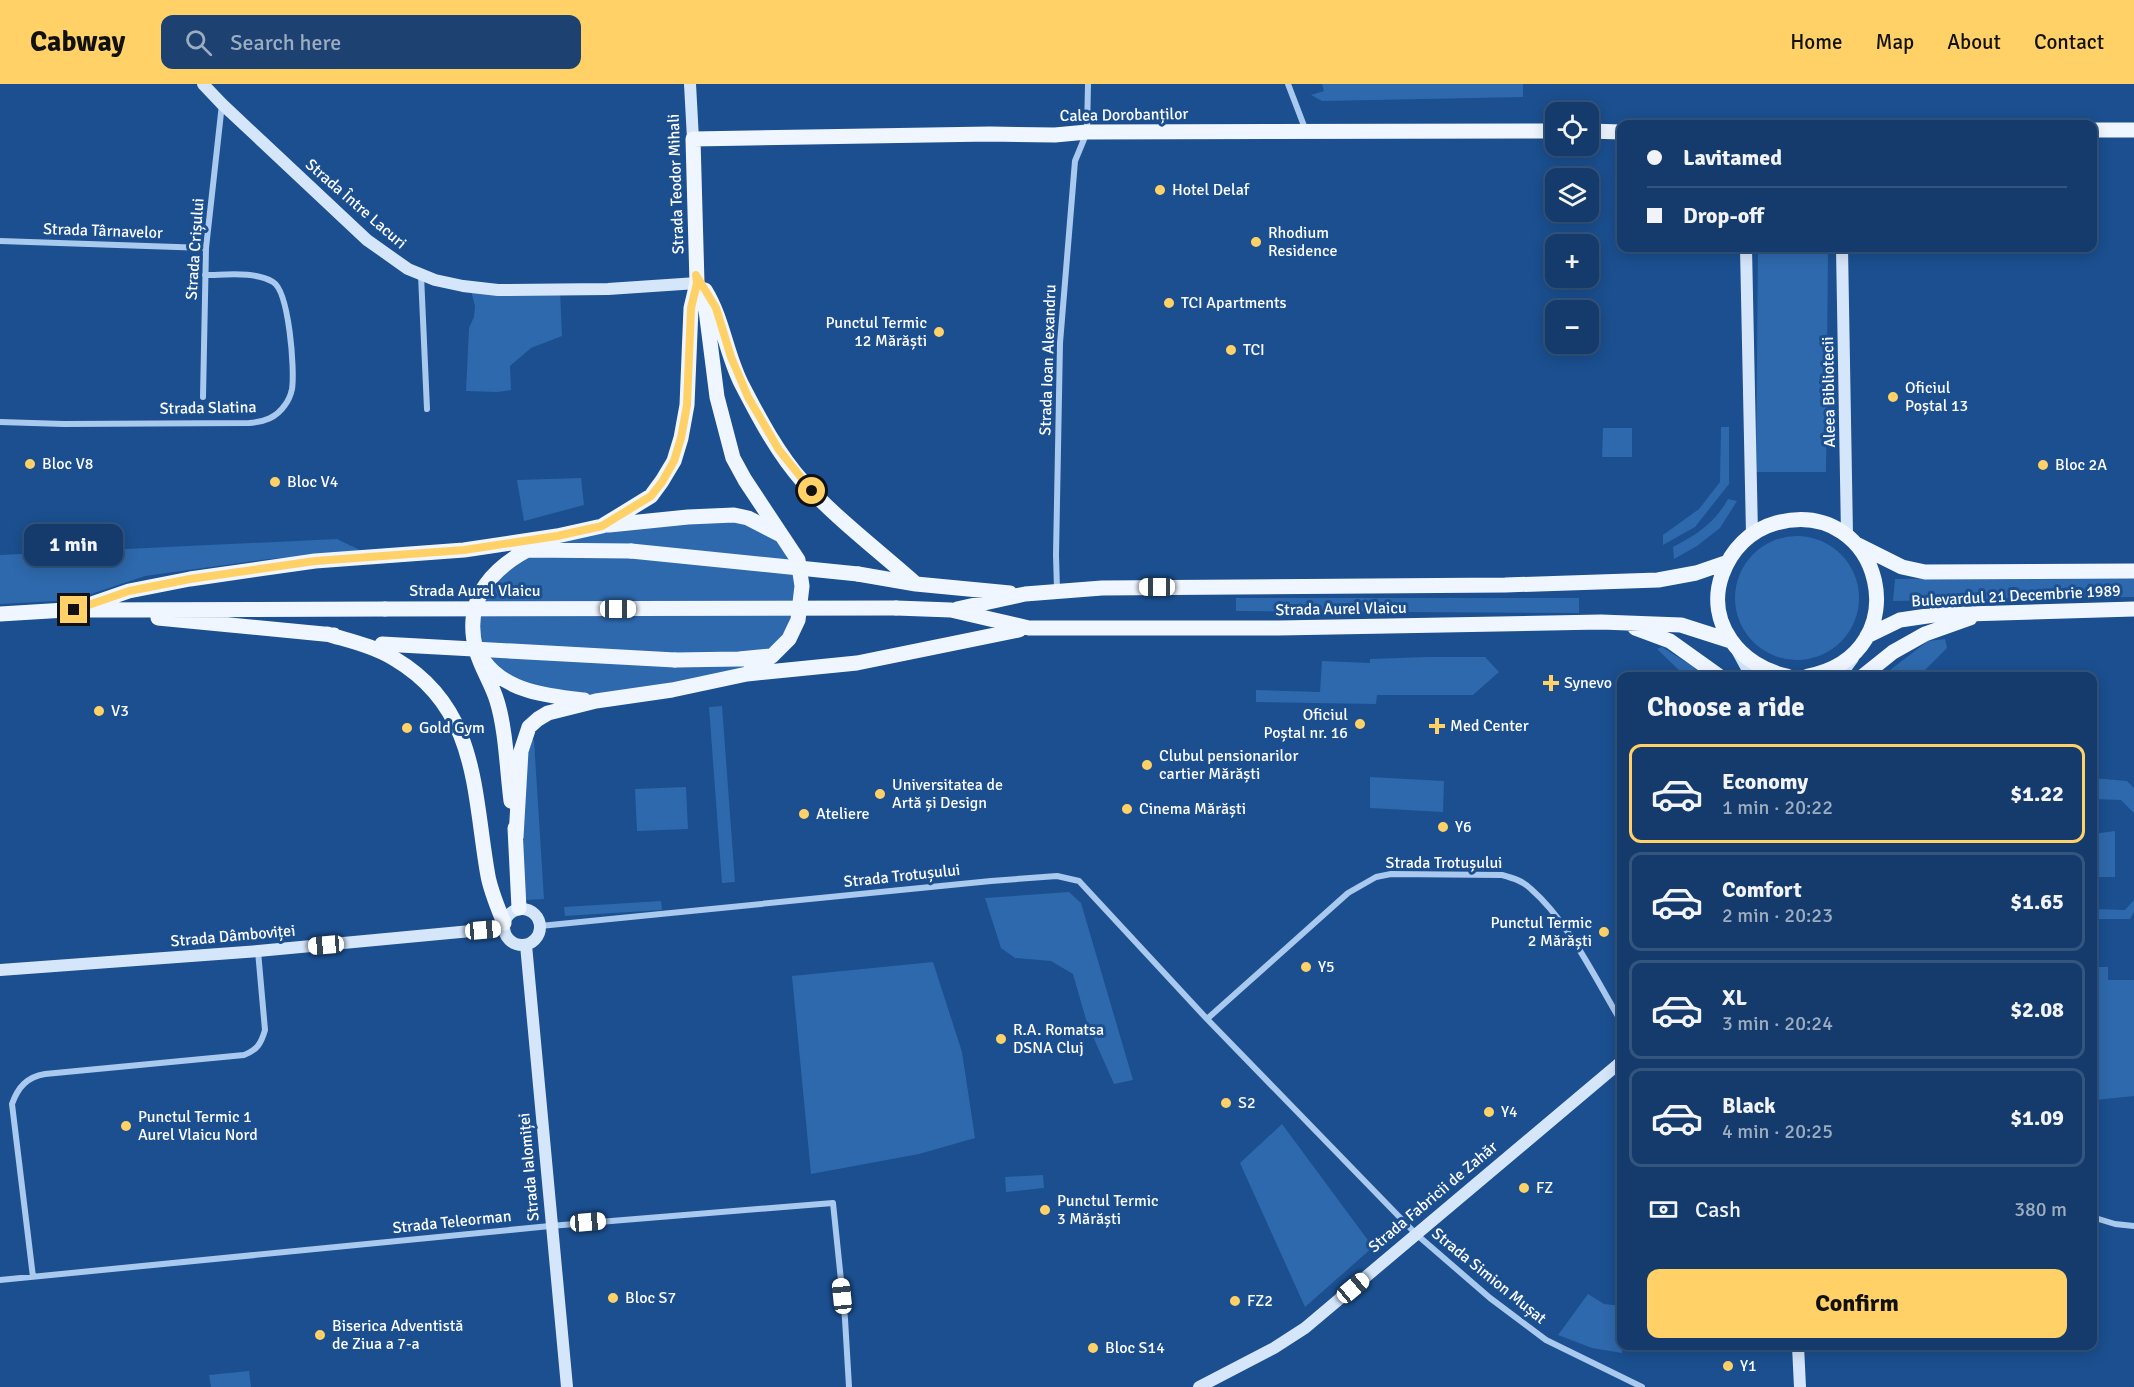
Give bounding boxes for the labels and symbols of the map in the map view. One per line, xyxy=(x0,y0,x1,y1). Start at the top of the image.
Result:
street label: Calea Dorobanților xyxy=(1060,104,1189,126)
street label: Strada Teodor Mihali xyxy=(664,113,688,255)
street label: Strada Între Lacuri xyxy=(301,155,411,253)
place label: Hotel Delaf xyxy=(1172,180,1250,200)
marker: Hotel Delaf xyxy=(1153,183,1167,197)
street label: Strada Crișului xyxy=(181,197,209,301)
street label: Strada Târnavelor xyxy=(43,219,163,243)
place label: Rhodium Residence xyxy=(1268,223,1337,261)
marker: Rhodium Residence xyxy=(1249,235,1263,249)
street label: Strada Ioan Alexandru xyxy=(1035,284,1061,436)
place label: TCI Apartments xyxy=(1181,293,1287,313)
marker: TCI Apartments xyxy=(1162,296,1176,310)
place label: Punctul Termic 12 Mărăști xyxy=(825,313,927,351)
marker: Punctul Termic 12 Mărăști xyxy=(932,325,946,339)
street label: Aleea Bibliotecii xyxy=(1818,336,1840,448)
place label: TCI xyxy=(1243,340,1265,360)
marker: TCI xyxy=(1224,343,1238,357)
place label: Oficiul Poștal 13 xyxy=(1905,378,1968,416)
marker: Oficiul Poștal 13 xyxy=(1886,390,1900,404)
street label: Strada Slatina xyxy=(159,397,257,419)
place label: Bloc V8 xyxy=(42,454,93,474)
place label: Bloc 2A xyxy=(2055,455,2107,475)
marker: Bloc V8 xyxy=(23,457,37,471)
marker: Bloc 2A xyxy=(2036,458,2050,472)
place label: Bloc V4 xyxy=(287,472,339,492)
marker: Bloc V4 xyxy=(268,475,282,489)
route start xyxy=(798,477,825,504)
callout: 1 min xyxy=(25,523,124,565)
car xyxy=(1139,578,1175,596)
street label: Strada Aurel Vlaicu xyxy=(409,581,541,601)
street label: Bulevardul 21 Decembrie 1989 xyxy=(1911,581,2121,611)
route end xyxy=(60,596,87,623)
street label: Strada Aurel Vlaicu xyxy=(1275,598,1407,620)
car xyxy=(600,600,636,618)
place label: Synevo xyxy=(1564,673,1612,693)
marker: Synevo xyxy=(1542,674,1560,692)
place label: V3 xyxy=(111,701,129,721)
marker: V3 xyxy=(92,704,106,718)
place label: Oficiul Poștal nr. 16 xyxy=(1264,705,1348,743)
place label: Med Center xyxy=(1450,716,1529,736)
marker: Oficiul Poștal nr. 16 xyxy=(1353,717,1367,731)
marker: Med Center xyxy=(1428,717,1446,735)
place label: Gold Gym xyxy=(419,718,485,738)
marker: Gold Gym xyxy=(400,721,414,735)
place label: Clubul pensionarilor cartier Mărăști xyxy=(1159,746,1298,784)
marker: Clubul pensionarilor cartier Mărăști xyxy=(1140,758,1154,772)
place label: Universitatea de Artă și Design xyxy=(892,775,1003,813)
marker: Universitatea de Artă și Design xyxy=(873,787,887,801)
place label: Cinema Mărăști xyxy=(1139,799,1246,819)
marker: Cinema Mărăști xyxy=(1120,802,1134,816)
place label: Ateliere xyxy=(816,804,870,824)
marker: Ateliere xyxy=(797,807,811,821)
place label: Y6 xyxy=(1455,817,1472,837)
marker: Y6 xyxy=(1436,820,1450,834)
street label: Strada Trotușului xyxy=(1386,853,1502,873)
street label: Strada Trotușului xyxy=(843,860,961,892)
place label: Punctul Termic 2 Mărăști xyxy=(1490,913,1592,951)
car xyxy=(464,919,502,941)
street label: Strada Dâmboviței xyxy=(170,921,296,951)
marker: Punctul Termic 2 Mărăști xyxy=(1597,925,1611,939)
car xyxy=(307,934,345,956)
place label: Y5 xyxy=(1318,957,1335,977)
marker: Y5 xyxy=(1299,960,1313,974)
place label: R.A. Romatsa DSNA Cluj xyxy=(1013,1020,1104,1058)
marker: R.A. Romatsa DSNA Cluj xyxy=(994,1032,1008,1046)
place label: S2 xyxy=(1238,1093,1256,1113)
marker: S2 xyxy=(1219,1096,1233,1110)
place label: Y4 xyxy=(1501,1102,1518,1122)
marker: Y4 xyxy=(1482,1105,1496,1119)
place label: Punctul Termic 1 Aurel Vlaicu Nord xyxy=(138,1107,258,1145)
street label: Strada Ialomiței xyxy=(514,1112,544,1222)
marker: Punctul Termic 1 Aurel Vlaicu Nord xyxy=(119,1119,133,1133)
street label: Strada Fabricii de Zahăr xyxy=(1364,1137,1502,1257)
place label: FZ xyxy=(1536,1178,1553,1198)
marker: FZ xyxy=(1517,1181,1531,1195)
place label: Punctul Termic 3 Mărăști xyxy=(1057,1191,1159,1229)
marker: Punctul Termic 3 Mărăști xyxy=(1038,1203,1052,1217)
street label: Strada Teleorman xyxy=(392,1206,512,1238)
car xyxy=(569,1211,607,1233)
street label: Strada Simion Mușat xyxy=(1428,1224,1551,1329)
car xyxy=(1333,1270,1373,1306)
car xyxy=(831,1277,853,1315)
place label: Bloc S7 xyxy=(625,1288,676,1308)
marker: Bloc S7 xyxy=(606,1291,620,1305)
place label: FZ2 xyxy=(1247,1291,1273,1311)
marker: FZ2 xyxy=(1228,1294,1242,1308)
place label: Biserica Adventistă de Ziua a 7-a xyxy=(332,1316,463,1354)
marker: Biserica Adventistă de Ziua a 7-a xyxy=(313,1328,327,1342)
place label: Bloc S14 xyxy=(1105,1338,1165,1358)
marker: Bloc S14 xyxy=(1086,1341,1100,1355)
place label: Y1 xyxy=(1740,1356,1757,1376)
marker: Y1 xyxy=(1721,1359,1735,1373)

